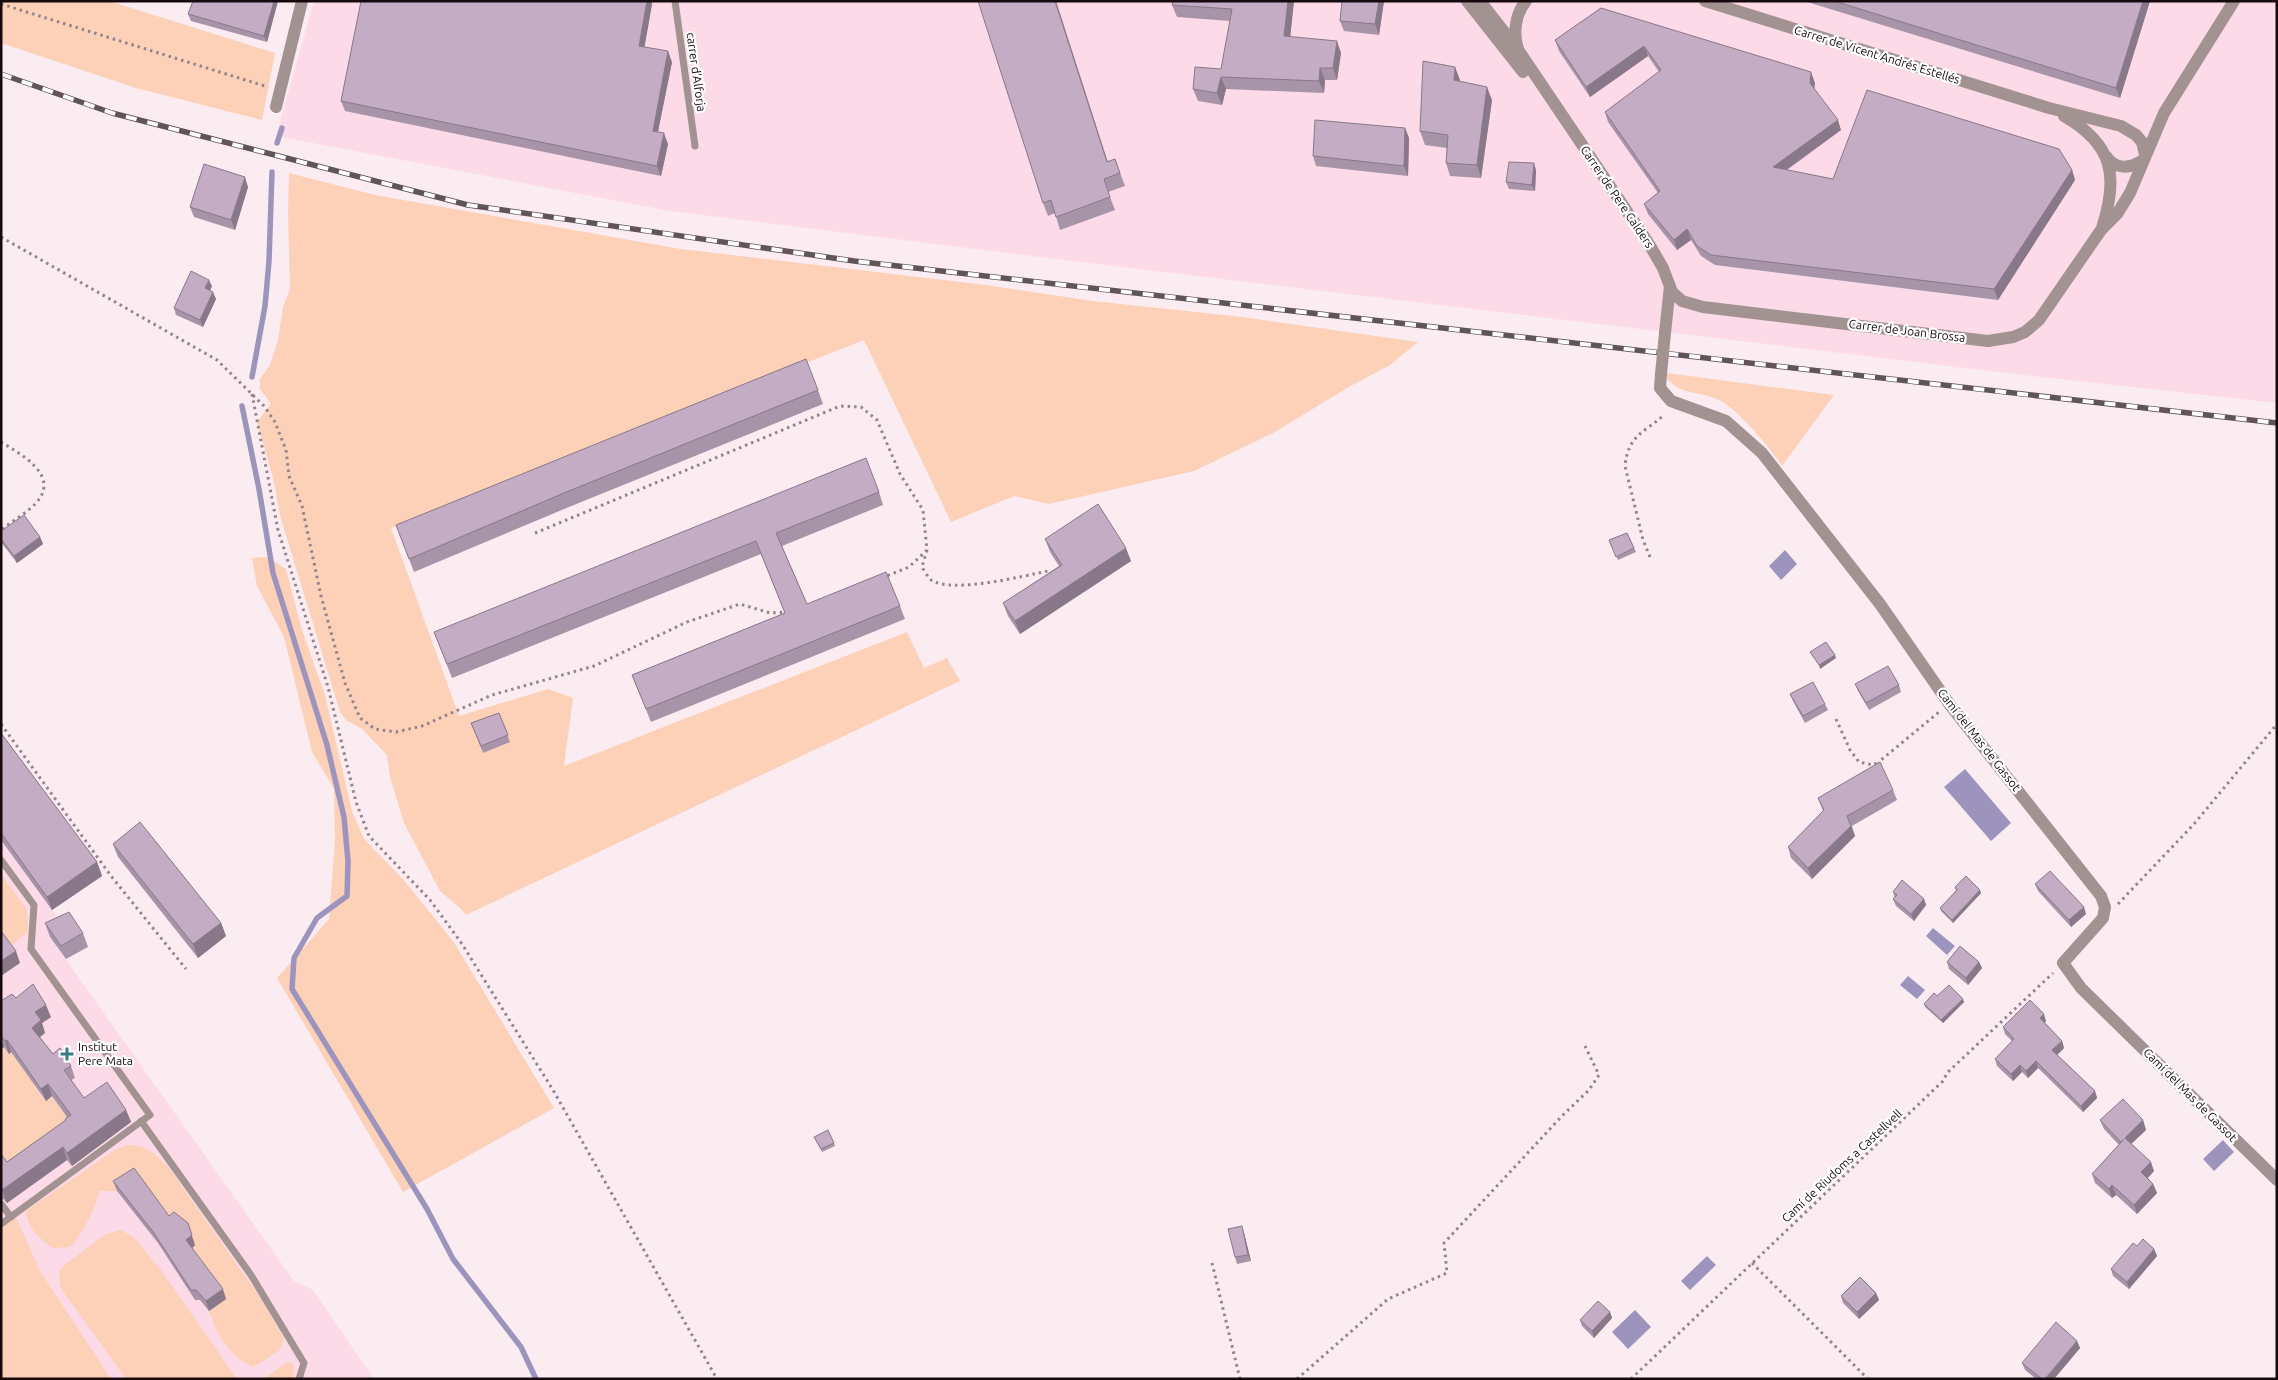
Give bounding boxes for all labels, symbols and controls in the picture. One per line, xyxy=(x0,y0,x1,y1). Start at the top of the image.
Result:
street label: Carrer de Vicent Andrés Estellés xyxy=(1793,23,1962,86)
street label: carrer d'Alforja xyxy=(684,31,708,112)
street label: Carrer de Pere Calders xyxy=(1578,143,1656,250)
street label: Carrer de Joan Brossa xyxy=(1848,317,1966,344)
street label: Camí del Mas de Gassot xyxy=(1935,686,2024,794)
place label: Institut Pere Mata xyxy=(78,1040,133,1067)
street label: Camí del Mas de Gassot xyxy=(2141,1045,2240,1144)
marker: Institut Pere Mata xyxy=(60,1047,74,1061)
street label: Camí de Riudoms a Castellvell xyxy=(1779,1106,1904,1225)

